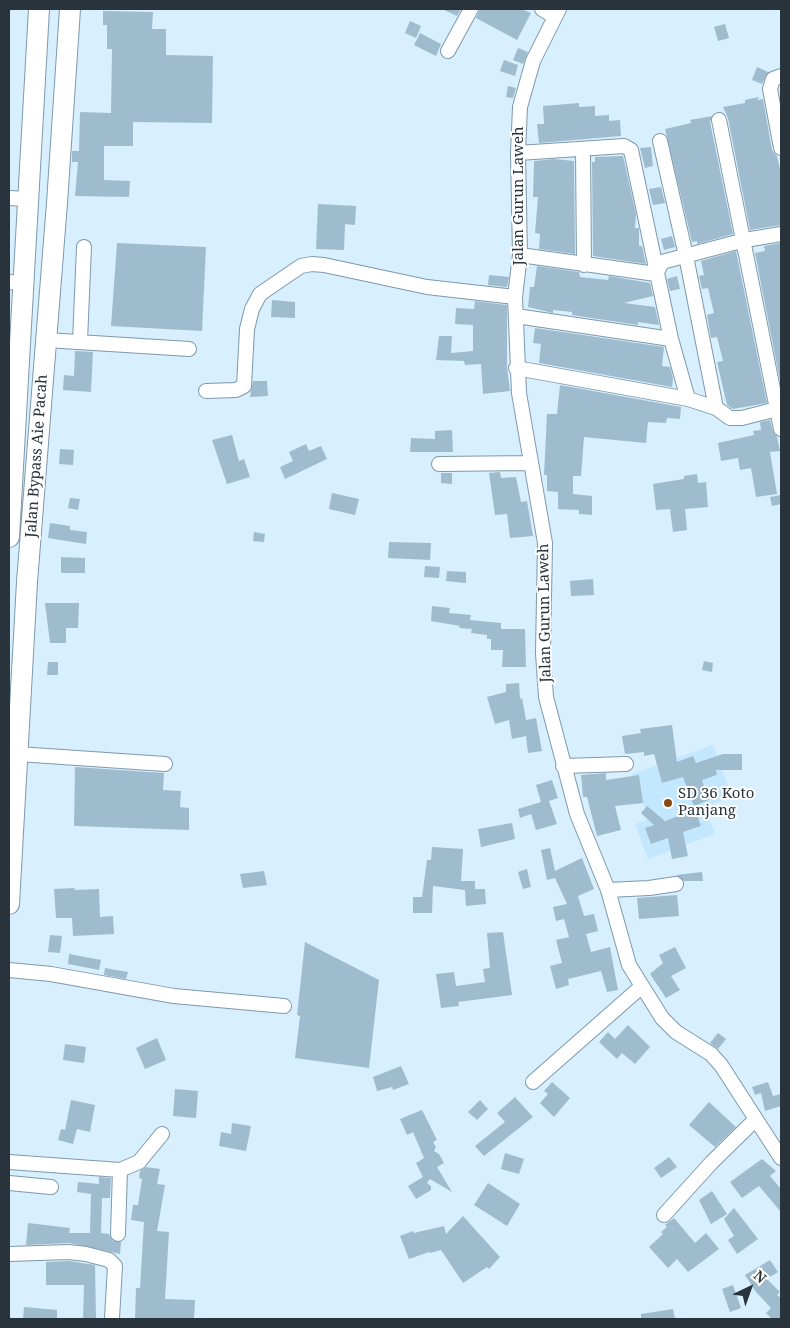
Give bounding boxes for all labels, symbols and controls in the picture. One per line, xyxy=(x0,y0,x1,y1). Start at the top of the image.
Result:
street label: Jalan Gurun Laweh xyxy=(510,126,528,266)
street label: Jalan Bypass Aie Pacah xyxy=(22,374,52,538)
street label: Jalan Gurun Laweh xyxy=(535,543,555,683)
place label: SD 36 Koto Panjang xyxy=(678,785,754,820)
marker: SD 36 Koto Panjang xyxy=(662,797,674,809)
north arrow xyxy=(725,1263,775,1313)
text: N xyxy=(750,1266,771,1287)

